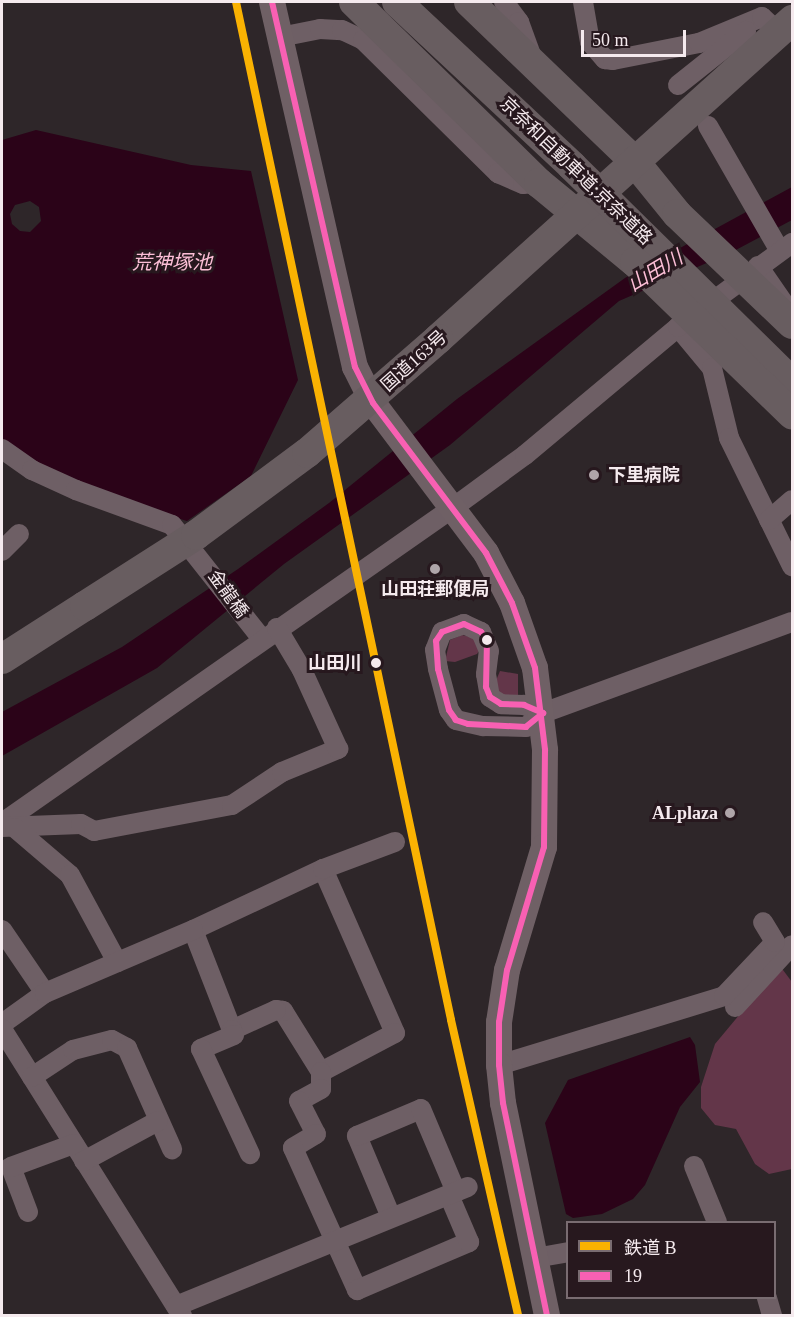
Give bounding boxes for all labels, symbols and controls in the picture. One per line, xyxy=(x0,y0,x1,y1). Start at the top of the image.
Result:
scale bar xyxy=(584,18,689,56)
text: 50 m xyxy=(592,30,629,50)
street label: 京奈和自動車道;京奈道路 xyxy=(495,93,657,249)
water label: 山田川 xyxy=(623,245,687,297)
water label: 荒神塚池 xyxy=(132,250,212,274)
street label: 国道163号 xyxy=(377,326,451,396)
place label: 下里病院 xyxy=(608,464,680,486)
marker: 下里病院 xyxy=(585,466,603,484)
marker: 山田荘郵便局 xyxy=(428,562,442,576)
street label: 金龍橋 xyxy=(203,566,253,622)
place label: 山田荘郵便局 xyxy=(381,578,489,600)
unlabelled marker xyxy=(481,634,493,646)
place label: 山田川 xyxy=(308,652,362,674)
marker: 山田川 xyxy=(367,654,385,672)
place label: ALplaza xyxy=(652,802,718,824)
marker: ALplaza xyxy=(723,806,737,820)
legend xyxy=(566,1221,776,1299)
text: 鉄道 B xyxy=(624,1238,677,1258)
text: 19 xyxy=(624,1266,642,1286)

